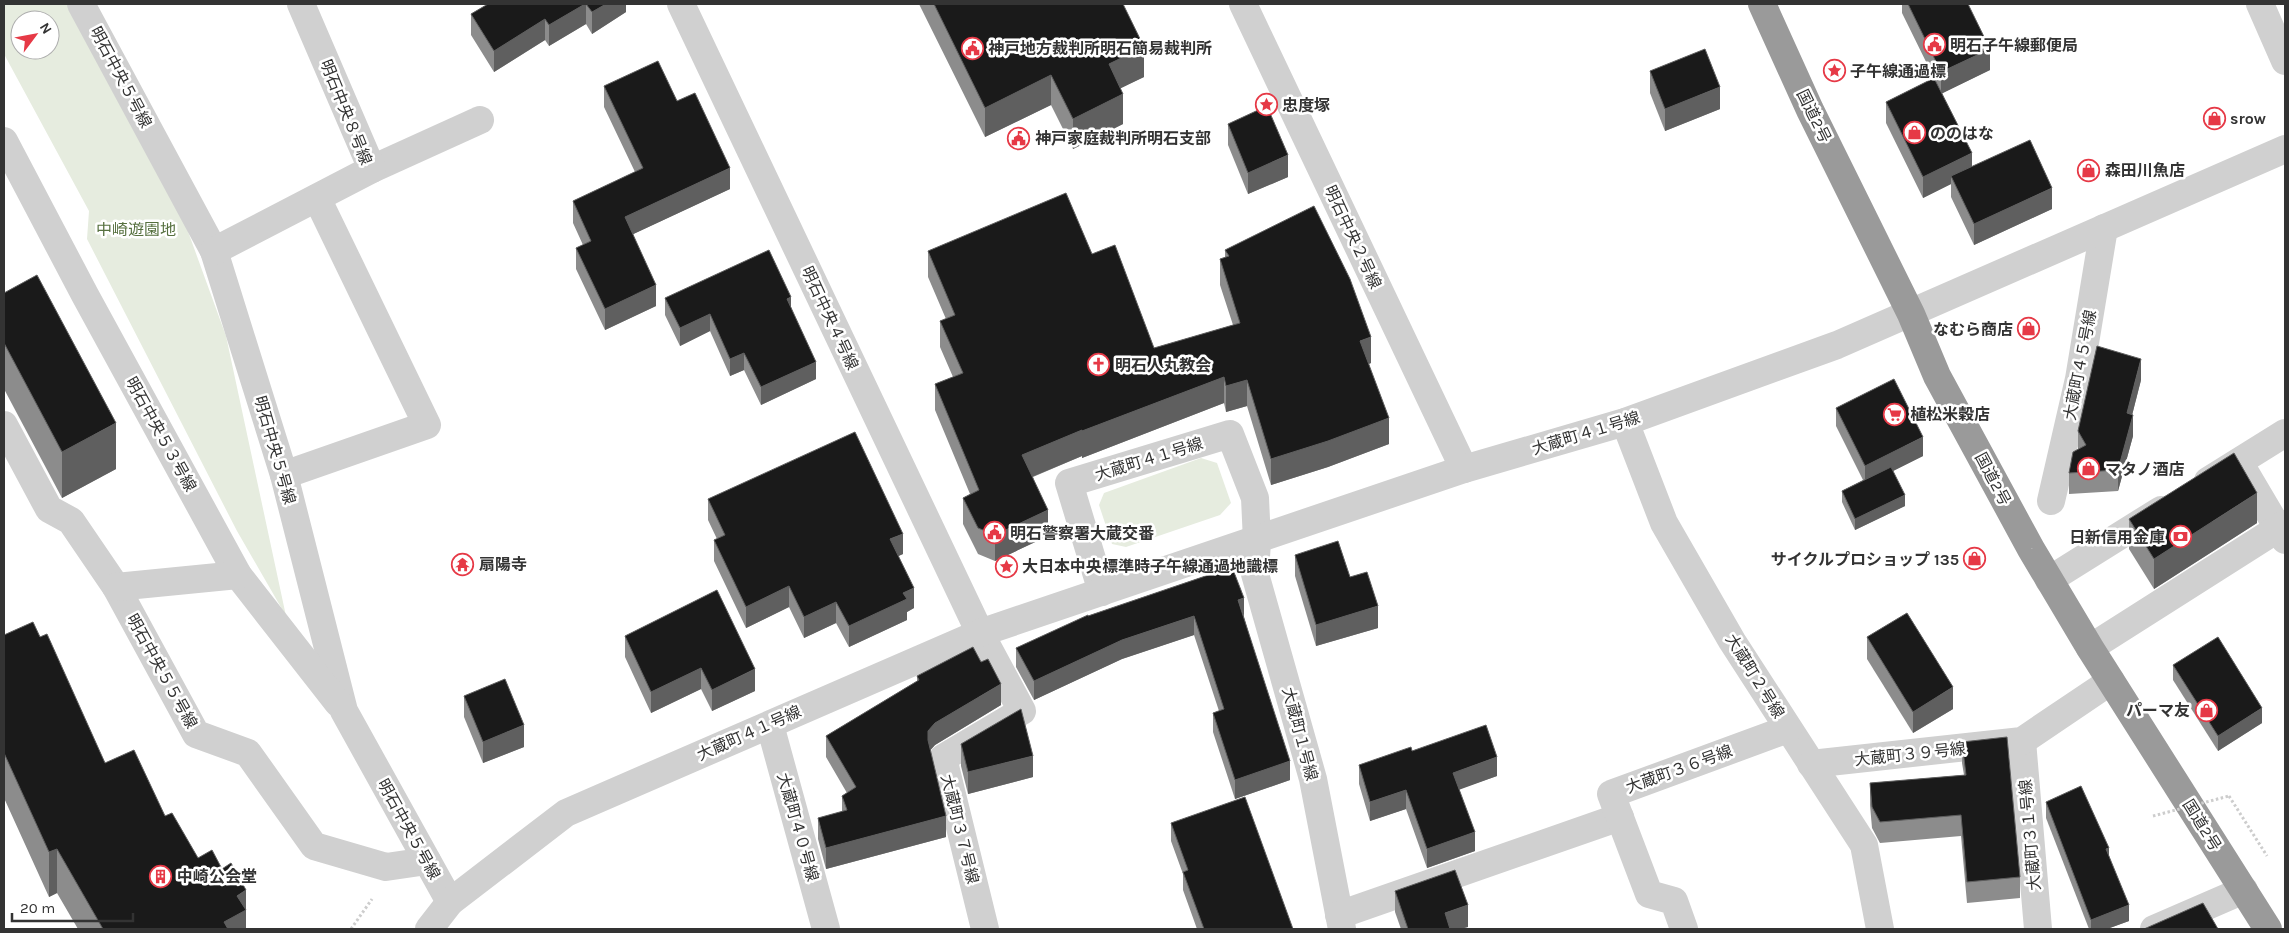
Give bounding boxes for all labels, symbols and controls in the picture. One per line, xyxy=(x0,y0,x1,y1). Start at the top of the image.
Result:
north arrow xyxy=(10,10,60,60)
text: N xyxy=(36,20,55,37)
street label: 明石中央５号線 xyxy=(86,23,156,131)
public building icon: 明石子午線郵便局 xyxy=(1922,33,1946,57)
public building icon: 神戸地方裁判所明石簡易裁判所 xyxy=(960,36,984,60)
place label: 明石子午線郵便局 xyxy=(1950,36,2078,55)
place label: 神戸地方裁判所明石簡易裁判所 xyxy=(988,39,1212,58)
street label: 明石中央８号線 xyxy=(316,57,376,167)
place icon: 子午線通過標 xyxy=(1822,59,1846,83)
place label: 子午線通過標 xyxy=(1850,62,1946,81)
street label: 国道2号 xyxy=(1793,86,1835,146)
place icon: 忠度塚 xyxy=(1254,93,1278,117)
place label: 忠度塚 xyxy=(1282,96,1330,115)
shop icon: srow xyxy=(2202,106,2226,130)
place label: srow xyxy=(2230,109,2266,128)
shop icon: ののはな xyxy=(1902,121,1926,145)
place label: ののはな xyxy=(1930,124,1994,143)
public building icon: 神戸家庭裁判所明石支部 xyxy=(1007,126,1031,150)
place label: 神戸家庭裁判所明石支部 xyxy=(1035,129,1211,148)
shop icon: 森田川魚店 xyxy=(2077,158,2101,182)
place label: 森田川魚店 xyxy=(2105,161,2185,180)
street label: 明石中央２号線 xyxy=(1321,182,1385,292)
park label: 中崎遊園地 xyxy=(96,220,176,239)
street label: 明石中央４号線 xyxy=(798,263,862,373)
street label: 大蔵町４５号線 xyxy=(2060,308,2100,422)
shop icon: なむら商店 xyxy=(2017,317,2041,341)
place label: なむら商店 xyxy=(1933,320,2013,339)
church icon: 明石人丸教会 xyxy=(1087,353,1111,377)
place label: 明石人丸教会 xyxy=(1115,356,1211,375)
street label: 明石中央５３号線 xyxy=(122,373,200,495)
street label: 明石中央５号線 xyxy=(250,394,300,506)
supermarket icon: 植松米穀店 xyxy=(1882,402,1906,426)
place label: 植松米穀店 xyxy=(1910,405,1990,424)
street label: 大蔵町４１号線 xyxy=(1530,408,1642,458)
street label: 大蔵町４１号線 xyxy=(1093,434,1205,484)
street label: 国道2号 xyxy=(1971,449,2015,509)
shop icon: マタノ酒店 xyxy=(2077,457,2101,481)
place label: マタノ酒店 xyxy=(2105,460,2185,479)
public building icon: 明石警察署大蔵交番 xyxy=(982,521,1006,545)
place label: 明石警察署大蔵交番 xyxy=(1010,524,1154,543)
bank icon: 日新信用金庫 xyxy=(2169,525,2193,549)
place label: 日新信用金庫 xyxy=(2069,528,2165,547)
shop icon: サイクルプロショップ 135 xyxy=(1963,547,1987,571)
place label: サイクルプロショップ 135 xyxy=(1771,550,1959,569)
temple icon: 扇陽寺 xyxy=(451,552,475,576)
place icon: 大日本中央標準時子午線通過地識標 xyxy=(994,554,1018,578)
place label: 扇陽寺 xyxy=(479,555,527,574)
place label: 大日本中央標準時子午線通過地識標 xyxy=(1022,557,1278,576)
street label: 明石中央５５号線 xyxy=(123,610,201,732)
street label: 大蔵町２号線 xyxy=(1722,630,1788,722)
street label: 大蔵町１号線 xyxy=(1278,685,1322,783)
shop icon: パーマ友 xyxy=(2194,698,2218,722)
place label: パーマ友 xyxy=(2126,701,2190,720)
street label: 大蔵町４１号線 xyxy=(694,702,804,764)
street label: 大蔵町３９号線 xyxy=(1853,739,1967,769)
street label: 大蔵町３６号線 xyxy=(1623,741,1735,797)
street label: 大蔵町４０号線 xyxy=(773,771,823,883)
street label: 大蔵町３７号線 xyxy=(937,772,983,886)
street label: 明石中央５号線 xyxy=(374,775,444,883)
street label: 大蔵町３１号線 xyxy=(2016,778,2044,892)
street label: 国道2号 xyxy=(2179,796,2225,854)
building icon: 中崎公会堂 xyxy=(149,864,173,888)
place label: 中崎公会堂 xyxy=(177,867,257,886)
scale bar xyxy=(12,890,134,922)
text: 20 m xyxy=(20,899,55,917)

